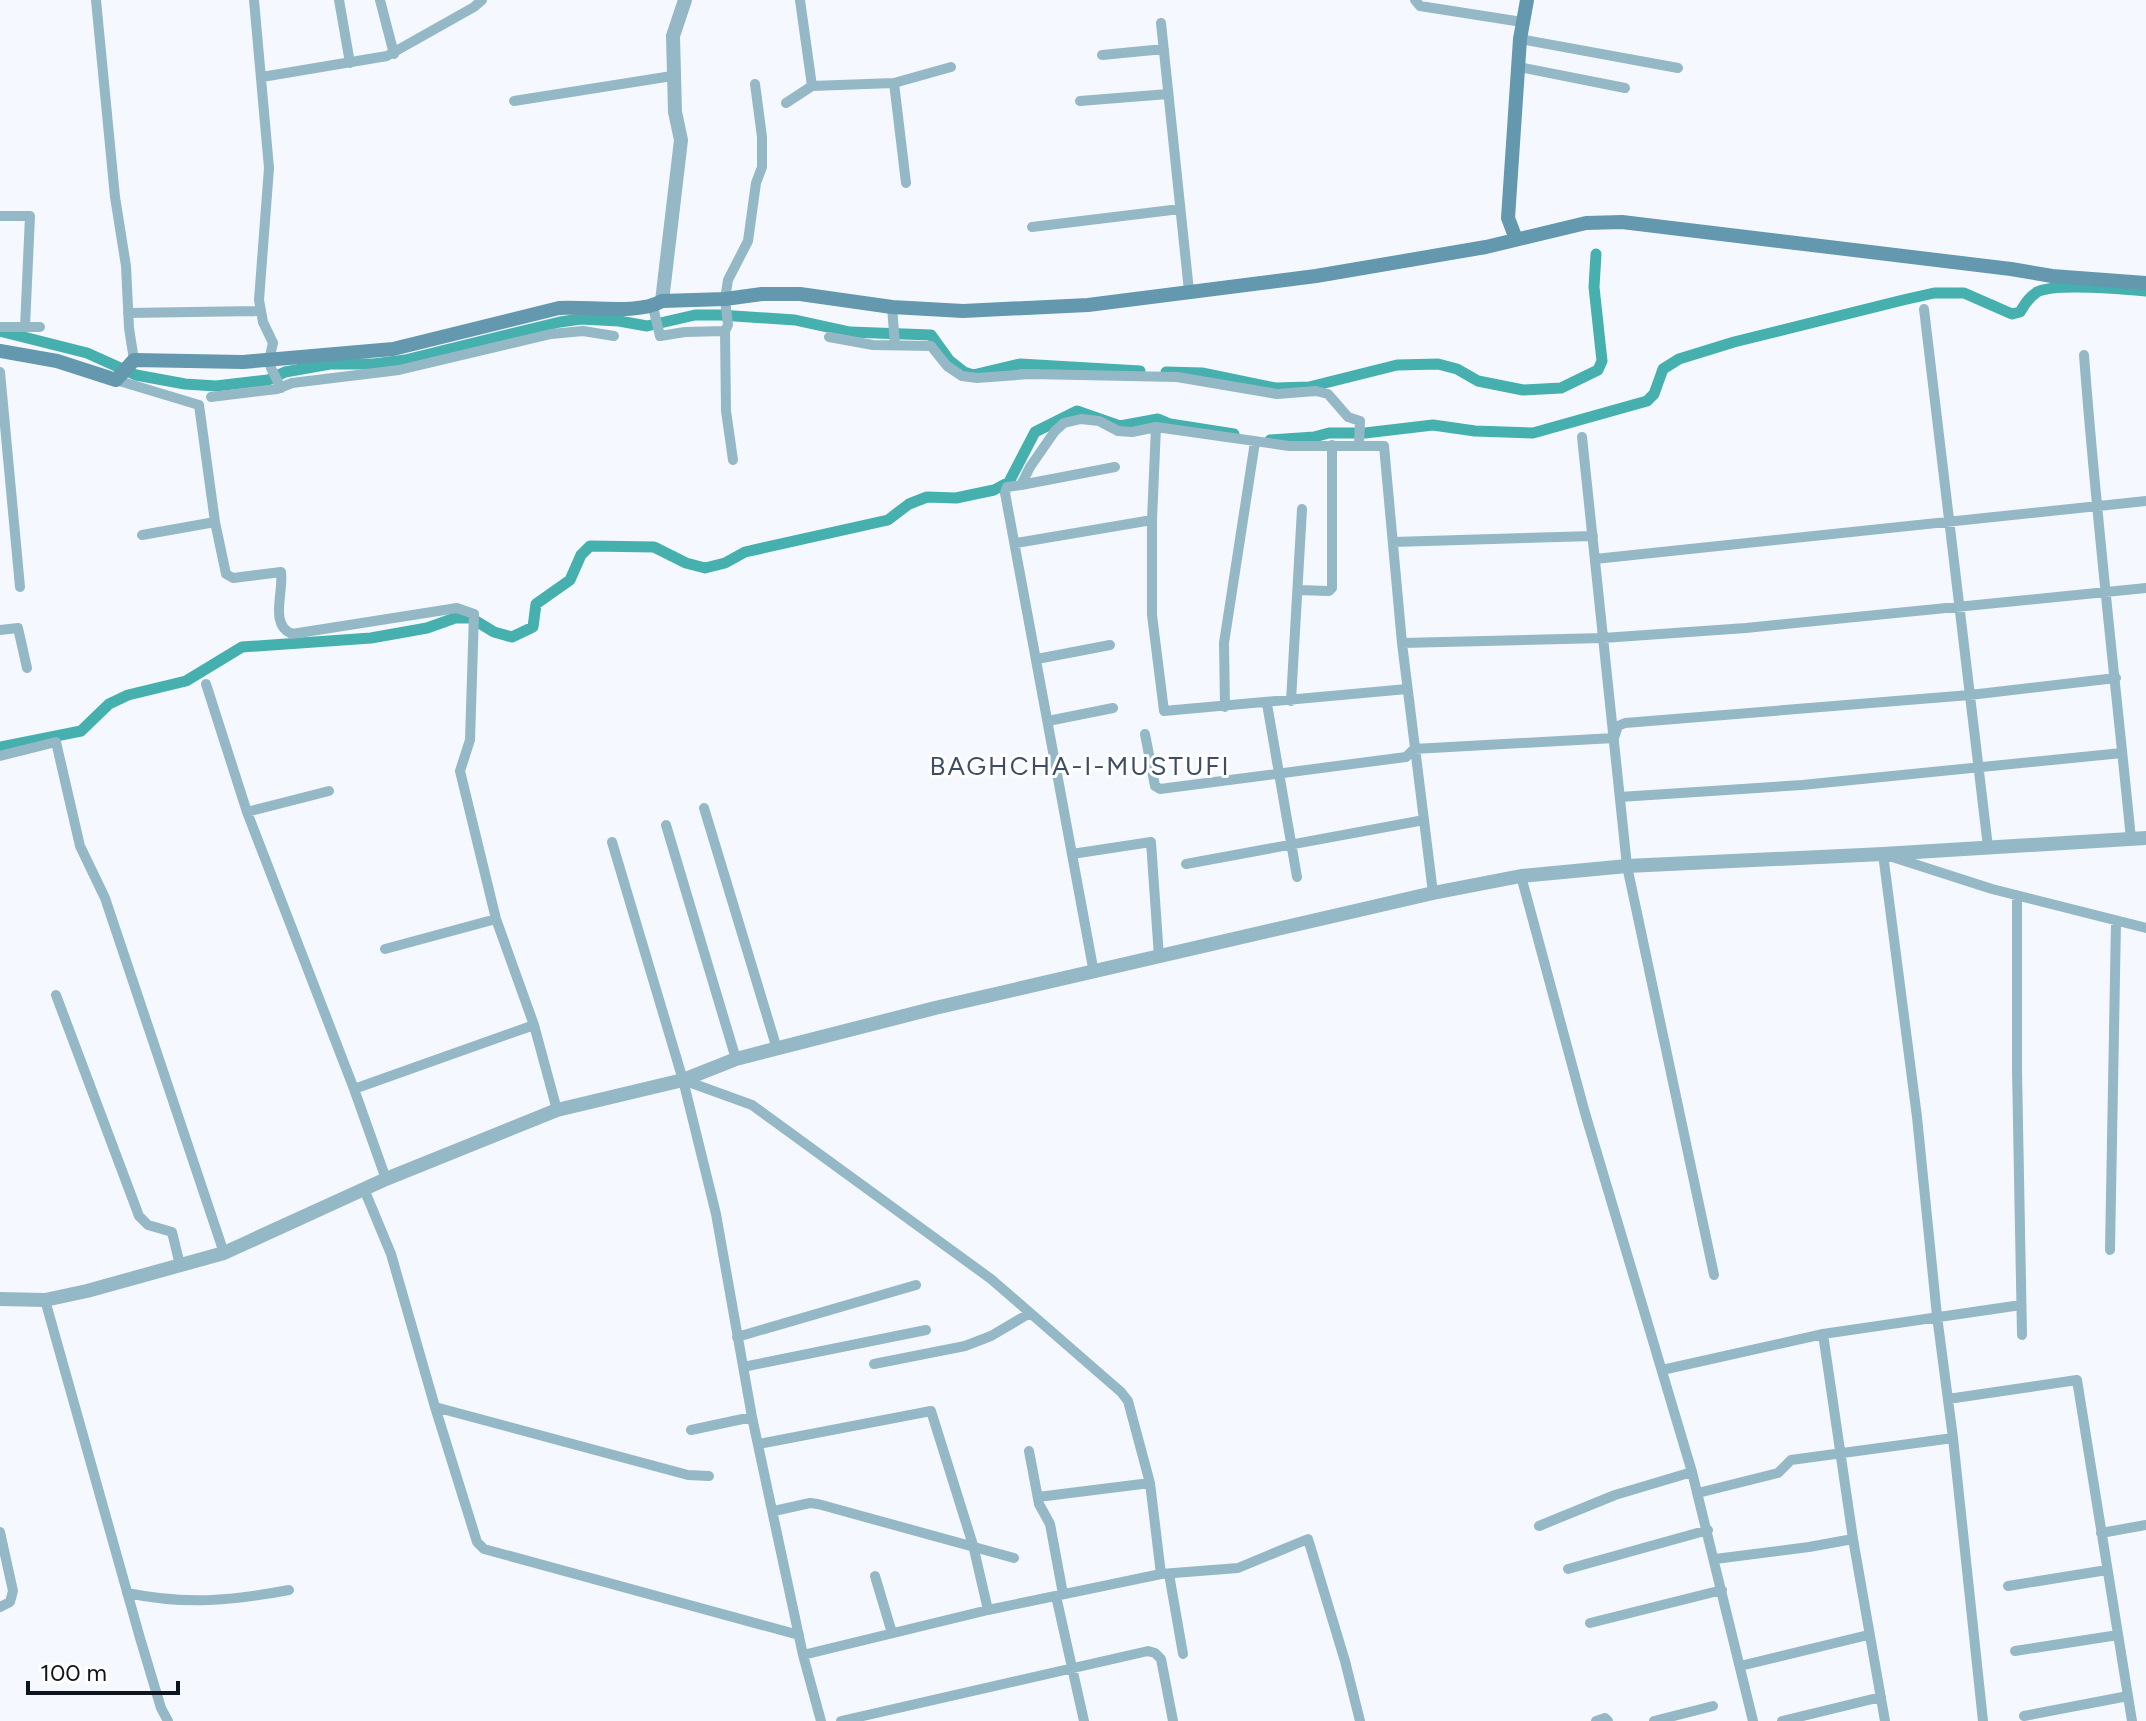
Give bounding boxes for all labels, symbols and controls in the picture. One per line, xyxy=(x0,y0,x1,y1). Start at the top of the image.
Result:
district label: BAGHCHA-I-MUSTUFI xyxy=(930,750,1230,782)
scale bar xyxy=(28,1645,178,1695)
text: 100 m xyxy=(40,1658,107,1687)

